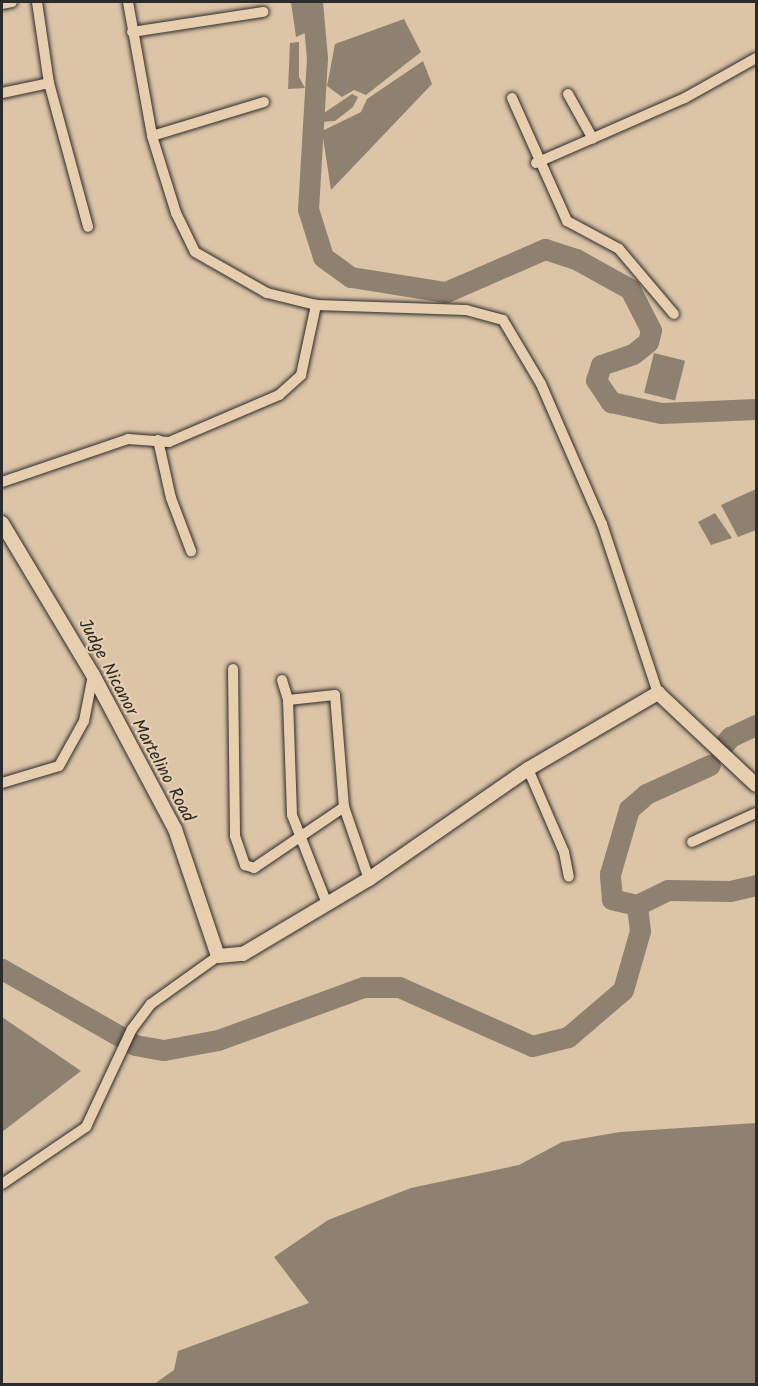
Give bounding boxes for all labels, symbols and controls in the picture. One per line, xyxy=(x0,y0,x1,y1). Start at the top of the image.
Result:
street label: Judge Nicanor Martelino Road xyxy=(72,616,198,826)

